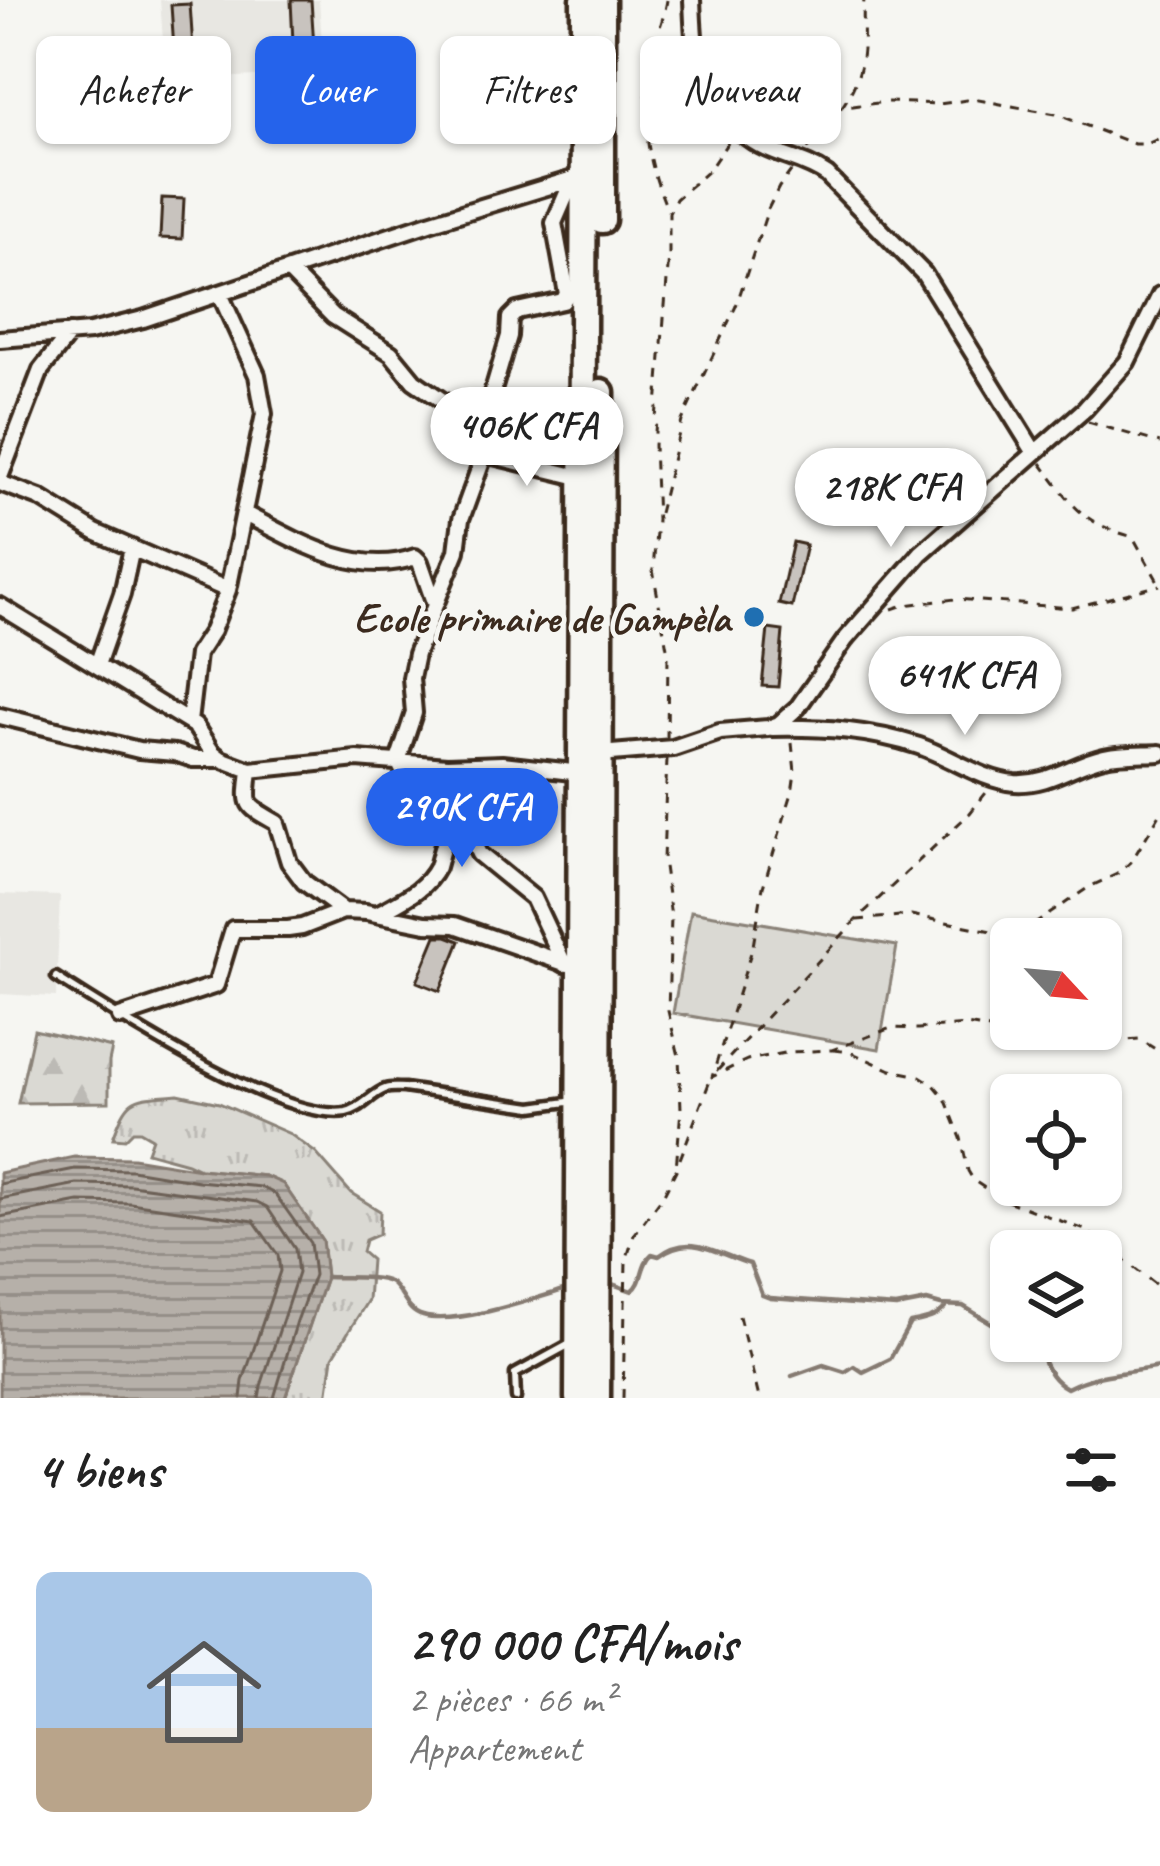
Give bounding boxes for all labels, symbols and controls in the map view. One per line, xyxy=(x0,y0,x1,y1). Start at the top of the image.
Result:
chip: Acheter xyxy=(36,36,231,144)
chip: Louer xyxy=(255,36,416,144)
chip: Filtres xyxy=(440,36,616,144)
chip: Nouveau xyxy=(640,36,841,144)
pin: 406K CFA xyxy=(403,387,651,489)
text: 406K CFA xyxy=(457,401,597,450)
pin: 218K CFA xyxy=(767,448,1015,550)
text: 218K CFA xyxy=(822,462,960,511)
place label: Ecole primaire de Gampèla xyxy=(354,592,733,645)
marker: Ecole primaire de Gampèla xyxy=(741,604,767,630)
pin: 641K CFA xyxy=(841,636,1089,738)
text: 641K CFA xyxy=(895,650,1035,699)
pin: 290K CFA xyxy=(338,768,586,870)
text: 290K CFA xyxy=(393,782,531,831)
north arrow xyxy=(990,918,1122,1050)
map controls xyxy=(990,918,1122,1362)
button: locate xyxy=(990,1074,1122,1206)
button: layers xyxy=(990,1230,1122,1362)
icon: filters xyxy=(1058,1437,1124,1503)
text: 4 biens xyxy=(36,1438,162,1502)
text: 290 000 CFA/mois xyxy=(408,1611,737,1675)
icon: home xyxy=(132,1620,276,1764)
text: 2 pièces · 66 m² xyxy=(408,1675,615,1724)
text: Appartement xyxy=(408,1724,581,1773)

